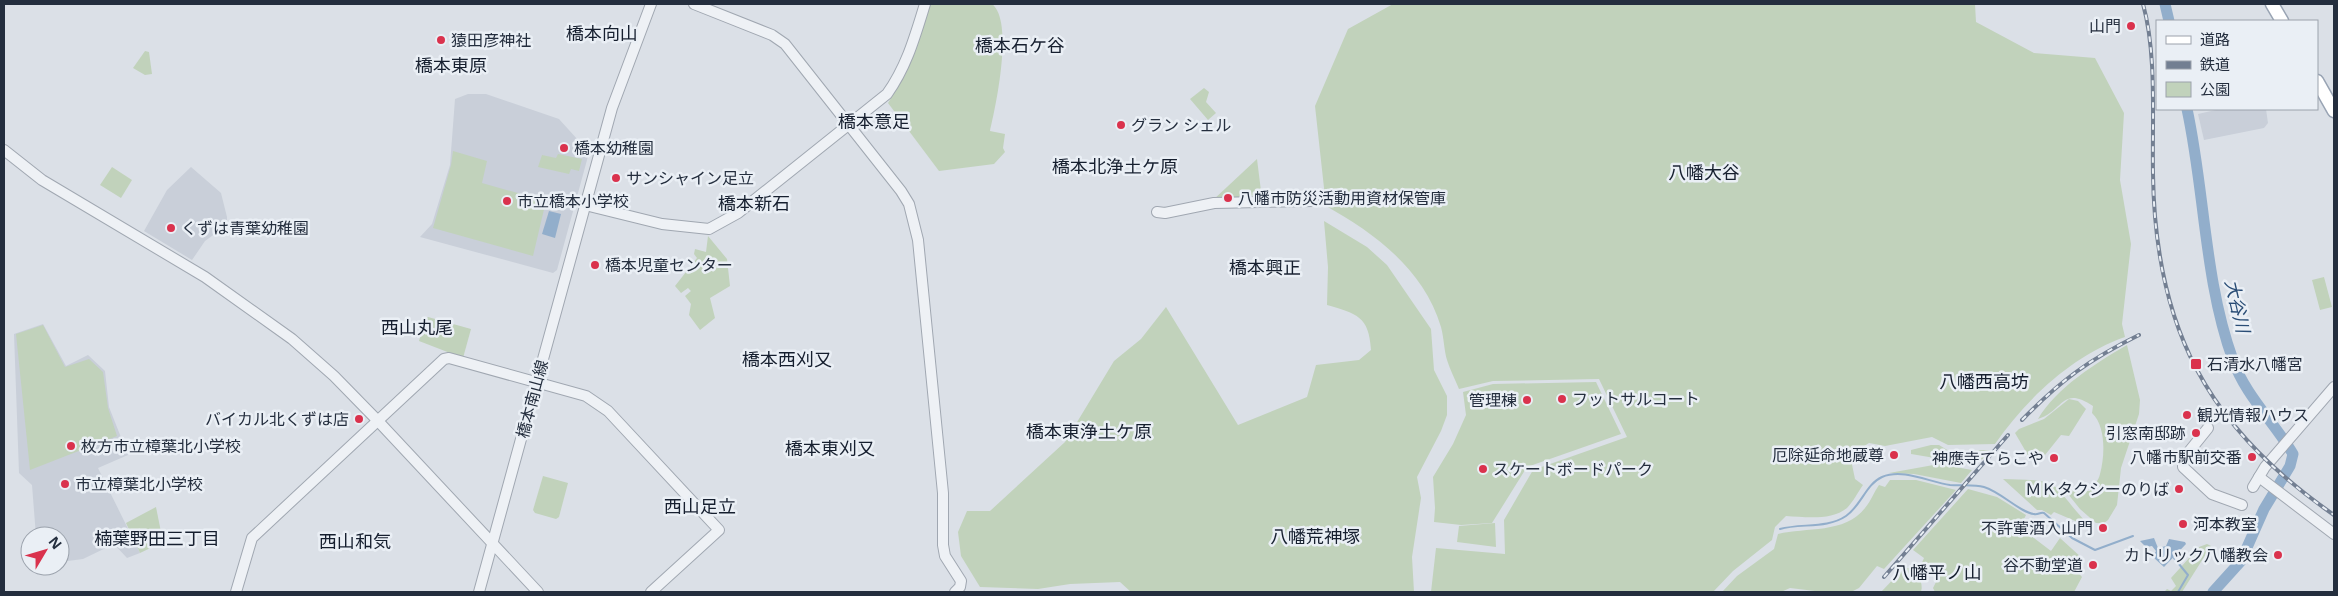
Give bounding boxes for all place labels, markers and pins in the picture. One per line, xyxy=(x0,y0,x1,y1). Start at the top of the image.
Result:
place label: 山門 xyxy=(2089,15,2121,37)
marker: 山門 xyxy=(2125,20,2137,32)
place label: 猿田彦神社 xyxy=(451,29,531,51)
marker: 猿田彦神社 xyxy=(435,34,447,46)
place label: グラン シェル xyxy=(1131,114,1231,136)
marker: グラン シェル xyxy=(1115,119,1127,131)
place label: 橋本幼稚園 xyxy=(574,137,654,159)
marker: 橋本幼稚園 xyxy=(558,142,570,154)
place label: サンシャイン足立 xyxy=(626,167,754,189)
marker: サンシャイン足立 xyxy=(610,172,622,184)
place label: 八幡市防災活動用資材保管庫 xyxy=(1238,187,1446,209)
place label: 市立橋本小学校 xyxy=(517,190,629,212)
marker: 八幡市防災活動用資材保管庫 xyxy=(1222,192,1234,204)
marker: 市立橋本小学校 xyxy=(501,195,513,207)
place label: くずは青葉幼稚園 xyxy=(181,217,309,239)
marker: くずは青葉幼稚園 xyxy=(165,222,177,234)
place label: 橋本児童センター xyxy=(605,254,733,276)
marker: 橋本児童センター xyxy=(589,259,601,271)
place label: 石清水八幡宮 xyxy=(2207,353,2303,375)
marker: 石清水八幡宮 xyxy=(2189,357,2203,371)
place label: フットサルコート xyxy=(1572,388,1700,410)
place label: 管理棟 xyxy=(1469,389,1517,411)
marker: フットサルコート xyxy=(1556,393,1568,405)
marker: 管理棟 xyxy=(1521,394,1533,406)
place label: 観光情報ハウス xyxy=(2197,404,2309,426)
place label: バイカル北くずは店 xyxy=(205,408,349,430)
marker: 観光情報ハウス xyxy=(2181,409,2193,421)
marker: バイカル北くずは店 xyxy=(353,413,365,425)
place label: 引窓南邸跡 xyxy=(2106,422,2186,444)
marker: 引窓南邸跡 xyxy=(2190,427,2202,439)
place label: 枚方市立樟葉北小学校 xyxy=(81,435,241,457)
marker: 枚方市立樟葉北小学校 xyxy=(65,440,77,452)
place label: 厄除延命地蔵尊 xyxy=(1772,444,1884,466)
place label: 八幡市駅前交番 xyxy=(2130,446,2242,468)
place label: 神應寺てらこや xyxy=(1932,447,2044,469)
marker: 厄除延命地蔵尊 xyxy=(1888,449,1900,461)
marker: 八幡市駅前交番 xyxy=(2246,451,2258,463)
marker: 神應寺てらこや xyxy=(2048,452,2060,464)
place label: スケートボードパーク xyxy=(1493,458,1653,480)
marker: スケートボードパーク xyxy=(1477,463,1489,475)
place label: 市立樟葉北小学校 xyxy=(75,473,203,495)
marker: 市立樟葉北小学校 xyxy=(59,478,71,490)
place label: ＭＫタクシーのりば xyxy=(2025,478,2169,500)
marker: ＭＫタクシーのりば xyxy=(2173,483,2185,495)
place label: 河本教室 xyxy=(2193,513,2257,535)
place label: 不許葷酒入山門 xyxy=(1981,517,2093,539)
marker: 河本教室 xyxy=(2177,518,2189,530)
marker: 不許葷酒入山門 xyxy=(2097,522,2109,534)
place label: カトリック八幡教会 xyxy=(2124,544,2268,566)
marker: カトリック八幡教会 xyxy=(2272,549,2284,561)
place label: 谷不動堂道 xyxy=(2003,554,2083,576)
marker: 谷不動堂道 xyxy=(2087,559,2099,571)

